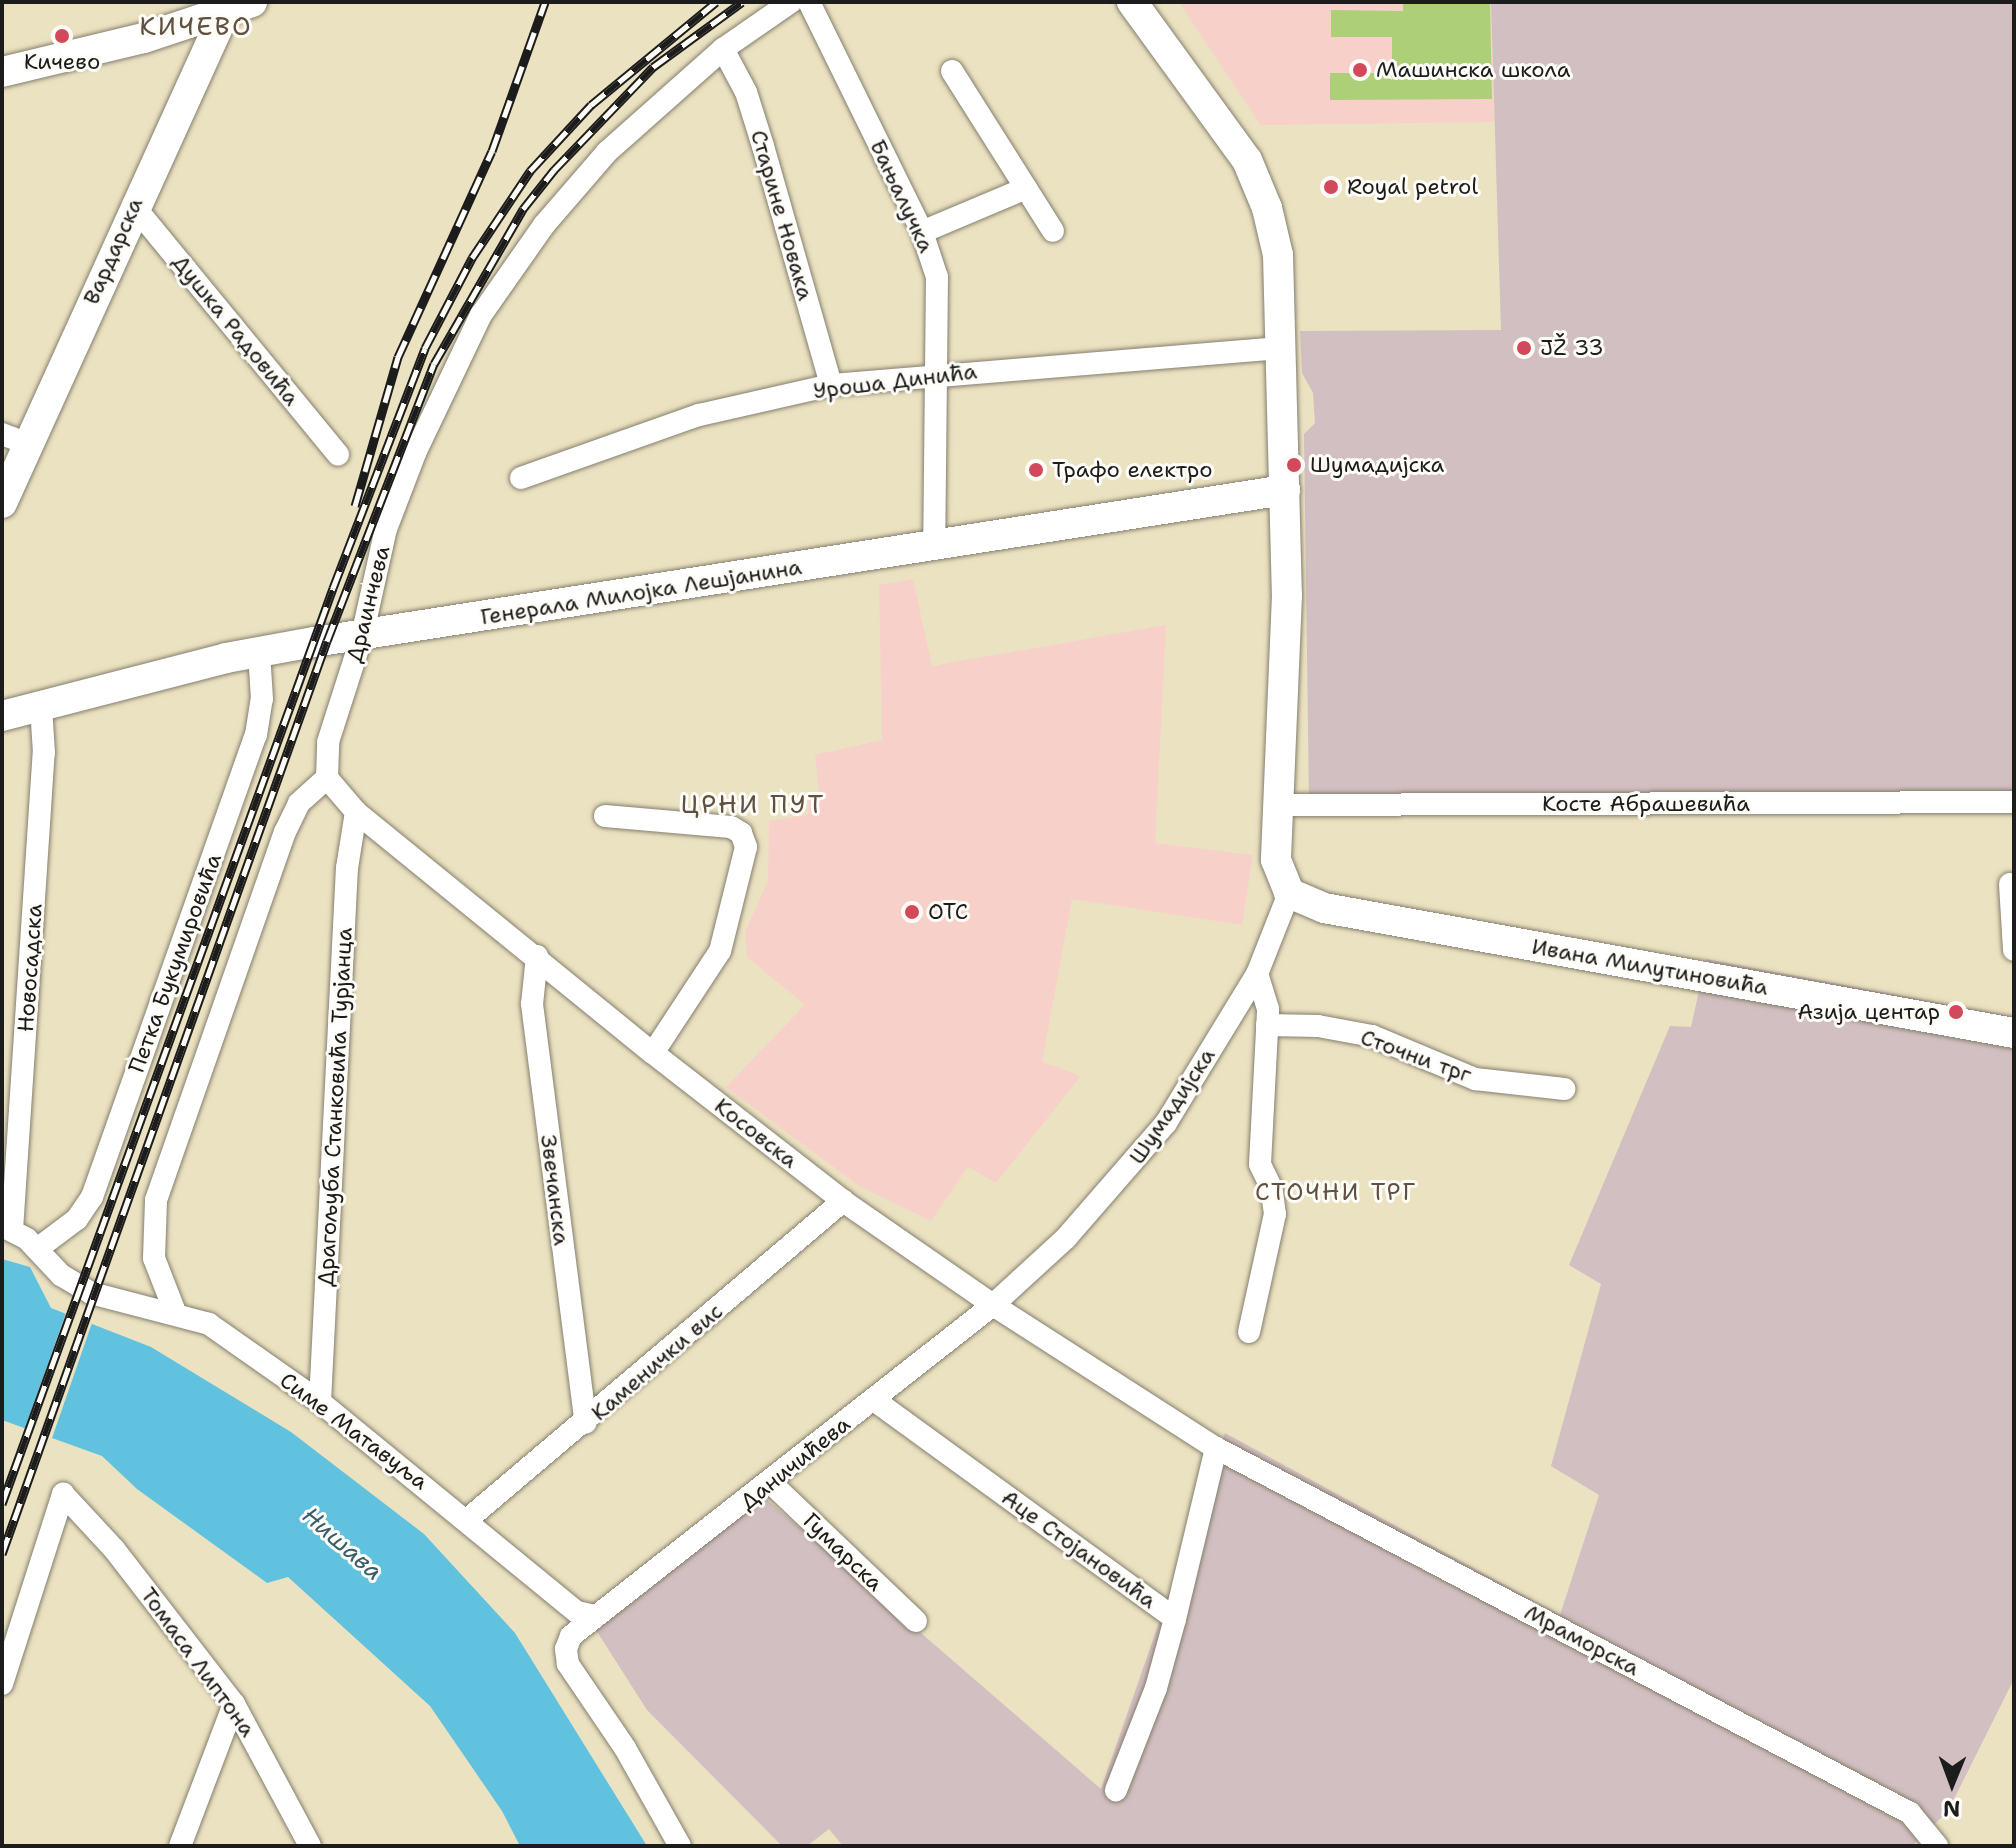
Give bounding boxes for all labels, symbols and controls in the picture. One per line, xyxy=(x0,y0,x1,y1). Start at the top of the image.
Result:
district label: КИЧЕВО xyxy=(139,10,253,42)
marker: Кичево xyxy=(53,27,71,45)
place label: Кичево xyxy=(24,49,100,75)
place label: Машинска школа xyxy=(1376,57,1570,83)
marker: Машинска школа xyxy=(1351,61,1369,79)
street label: Старине Новака xyxy=(745,127,819,303)
street label: Бањалучка xyxy=(864,135,940,257)
place label: Royal petrol xyxy=(1347,174,1478,200)
marker: Royal petrol xyxy=(1322,178,1340,196)
street label: Вардарска xyxy=(78,194,148,308)
street label: Душка Радовића xyxy=(167,249,305,411)
place label: JŽ 33 xyxy=(1540,335,1604,361)
marker: JŽ 33 xyxy=(1515,339,1533,357)
street label: Уроша Динића xyxy=(812,358,978,404)
place label: Шумадијска xyxy=(1310,452,1444,478)
marker: Шумадијска xyxy=(1285,456,1303,474)
place label: Трафо електро xyxy=(1052,457,1213,483)
marker: Трафо електро xyxy=(1027,461,1045,479)
street label: Драинчева xyxy=(341,543,395,665)
street label: Генерала Милојка Лешјанина xyxy=(479,554,803,630)
district label: ЦРНИ ПУТ xyxy=(681,788,825,820)
street label: Косте Абрашевића xyxy=(1542,791,1750,817)
street label: Петка Букумировића xyxy=(123,850,227,1076)
place label: OTC xyxy=(928,899,968,925)
street label: Новосадска xyxy=(12,903,48,1033)
marker: OTC xyxy=(903,903,921,921)
street label: Драгољуба Станковића Турјанца xyxy=(312,927,358,1287)
street label: Ивана Милутиновића xyxy=(1530,933,1770,1001)
place label: Азија центар xyxy=(1797,999,1940,1025)
marker: Азија центар xyxy=(1947,1003,1965,1021)
street label: Сточни трг xyxy=(1357,1024,1475,1088)
street label: Шумадијска xyxy=(1124,1043,1220,1169)
street label: Косовска xyxy=(709,1092,803,1174)
street label: Звечанска xyxy=(535,1133,575,1247)
district label: СТОЧНИ ТРГ xyxy=(1255,1179,1417,1207)
street label: Каменички вис xyxy=(586,1298,728,1426)
street label: Симе Матавуља xyxy=(275,1367,433,1495)
street label: Даничићева xyxy=(735,1411,855,1515)
street label: Аце Стојановића xyxy=(997,1484,1161,1614)
water label: Нишава xyxy=(296,1501,388,1587)
street label: Гумарска xyxy=(798,1507,888,1597)
street label: Томаса Липтона xyxy=(135,1582,261,1742)
street label: Мраморска xyxy=(1520,1599,1644,1681)
north arrow xyxy=(1912,1744,1992,1824)
text: N xyxy=(1943,1794,1961,1823)

